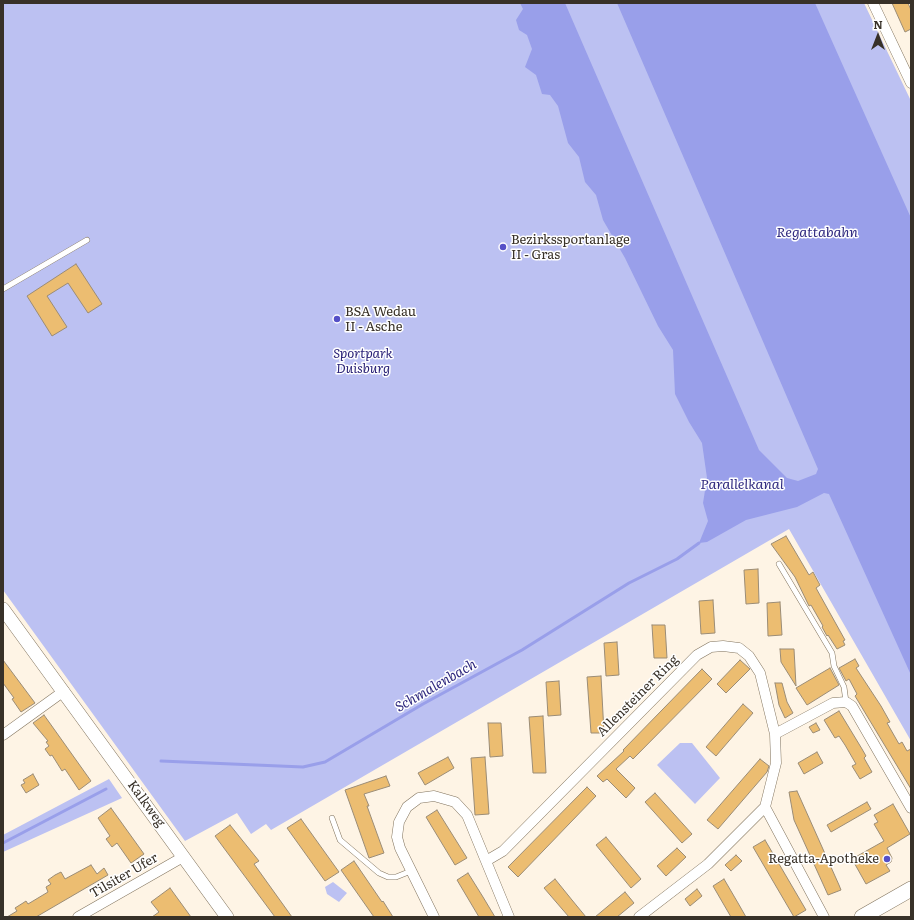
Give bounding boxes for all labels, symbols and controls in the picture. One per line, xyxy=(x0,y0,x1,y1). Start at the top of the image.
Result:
north arrow xyxy=(858,16,898,56)
text: N xyxy=(873,16,883,32)
water label: Regattabahn xyxy=(776,225,858,241)
place label: Bezirkssportanlage II - Gras xyxy=(511,232,630,263)
marker: Bezirkssportanlage II - Gras xyxy=(498,242,508,252)
place label: BSA Wedau II - Asche xyxy=(345,304,416,335)
marker: BSA Wedau II - Asche xyxy=(332,314,342,324)
park label: Sportpark Duisburg xyxy=(333,346,393,377)
water label: Parallelkanal xyxy=(700,477,784,493)
street label: Allensteiner Ring xyxy=(594,652,682,740)
water label: Schmalenbach xyxy=(393,656,479,716)
street label: Kalkweg xyxy=(124,778,168,830)
street label: Tilsiter Ufer xyxy=(87,850,161,902)
place label: Regatta-Apotheke xyxy=(768,851,879,867)
marker: Regatta-Apotheke xyxy=(882,854,892,864)

